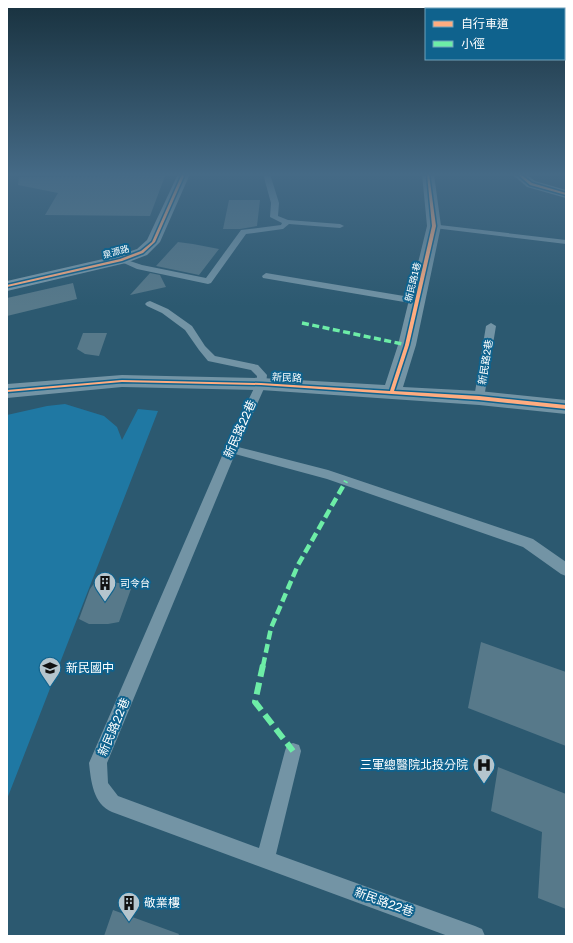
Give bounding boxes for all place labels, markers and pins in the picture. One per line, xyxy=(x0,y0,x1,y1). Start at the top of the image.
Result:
building icon: 司令台 xyxy=(92,570,118,603)
place label: 司令台 xyxy=(120,577,150,589)
school or university icon: 新民國中 xyxy=(37,655,63,688)
place label: 新民國中 xyxy=(66,660,114,675)
hospital icon: 三軍總醫院北投分院 xyxy=(471,752,497,785)
place label: 三軍總醫院北投分院 xyxy=(360,757,468,772)
building icon: 敬業樓 xyxy=(116,890,142,923)
place label: 敬業樓 xyxy=(144,895,180,910)

